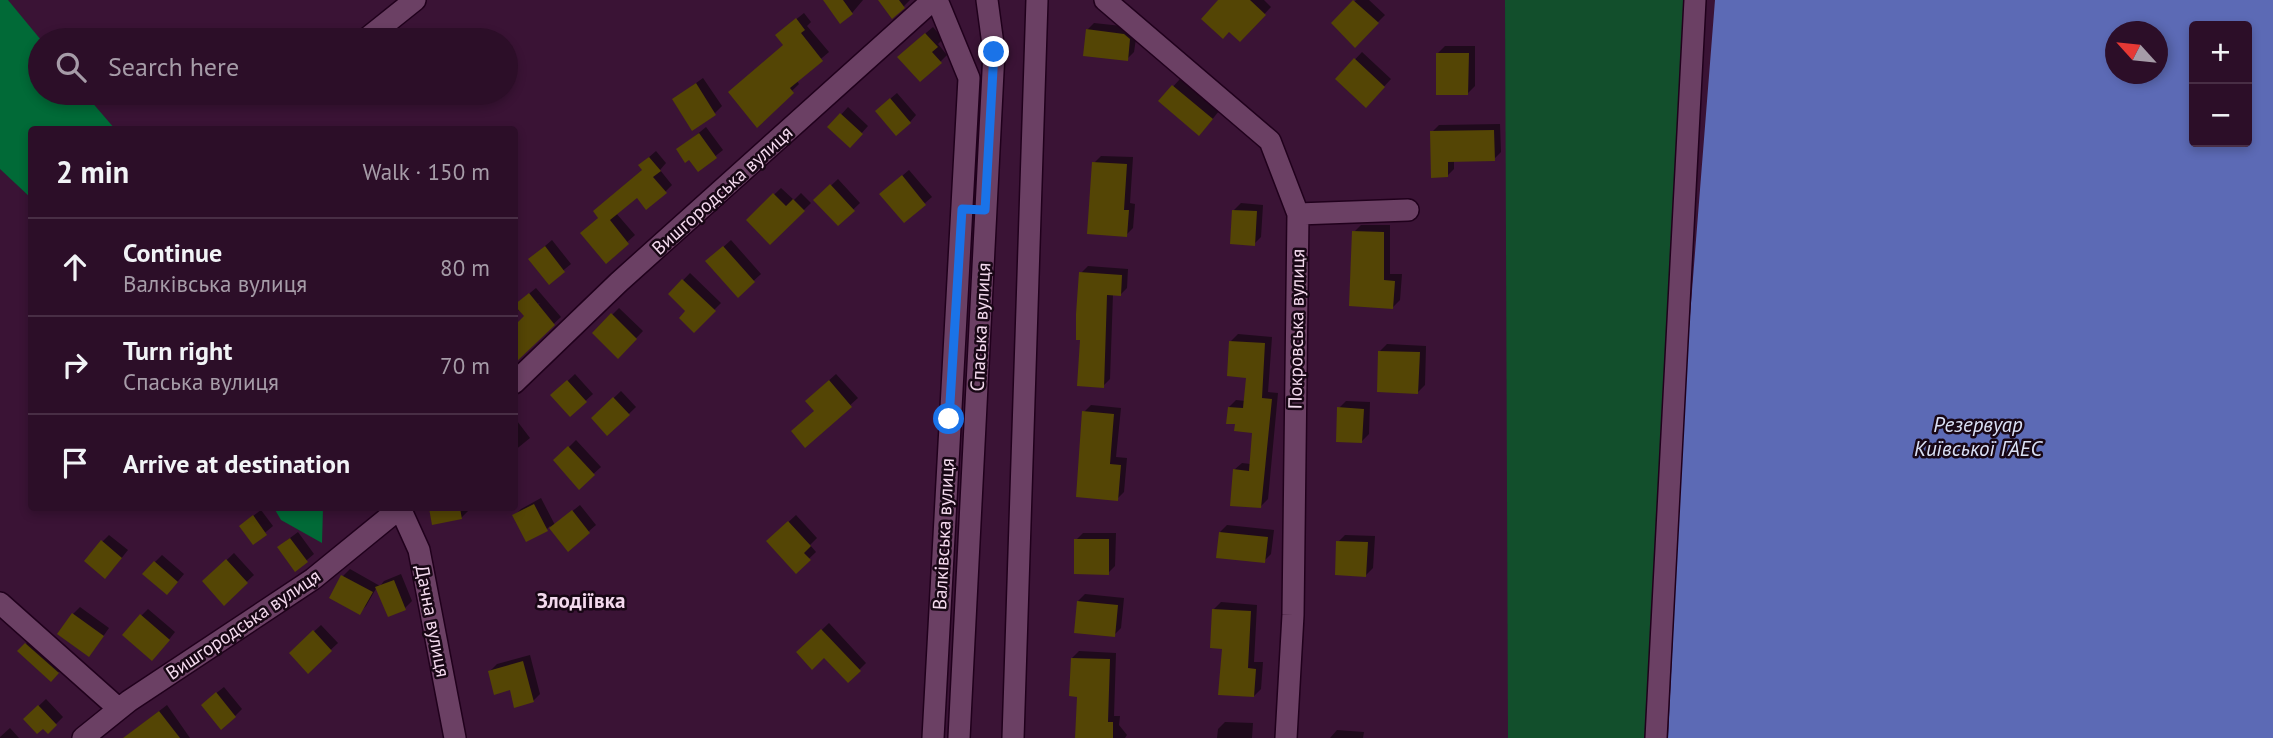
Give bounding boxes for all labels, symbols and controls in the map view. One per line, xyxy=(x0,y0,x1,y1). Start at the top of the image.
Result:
north arrow xyxy=(2105,21,2168,84)
map controls xyxy=(2189,21,2252,147)
button: + xyxy=(2189,21,2252,84)
search box xyxy=(28,28,518,105)
route end xyxy=(978,36,1009,67)
icon: search xyxy=(52,48,90,86)
text: Search here xyxy=(108,50,239,83)
button: − xyxy=(2189,84,2252,147)
street label: Вишгородська вулиця xyxy=(647,120,797,260)
text: 2 min xyxy=(56,152,129,191)
text: Walk · 150 m xyxy=(363,157,490,186)
text: Continue xyxy=(123,236,222,269)
icon: ahead xyxy=(56,248,94,286)
street label: Покровська вулиця xyxy=(1283,249,1309,409)
text: 80 m xyxy=(440,253,490,282)
street label: Спаська вулиця xyxy=(965,262,995,392)
text: Валківська вулиця xyxy=(123,269,307,298)
text: Turn right xyxy=(123,334,232,367)
icon: right xyxy=(56,346,94,384)
text: 70 m xyxy=(440,351,490,380)
text: Спаська вулиця xyxy=(123,367,279,396)
route start xyxy=(933,403,964,434)
water label: Резервуар Київської ГАЕС xyxy=(1914,411,2044,462)
icon: arrive xyxy=(56,444,94,482)
text: Arrive at destination xyxy=(123,447,350,480)
street label: Валківська вулиця xyxy=(927,457,959,611)
street label: Вишгородська вулиця xyxy=(161,563,325,685)
street label: Дачна вулиця xyxy=(410,563,456,679)
district label: Злодіївка xyxy=(537,587,625,614)

